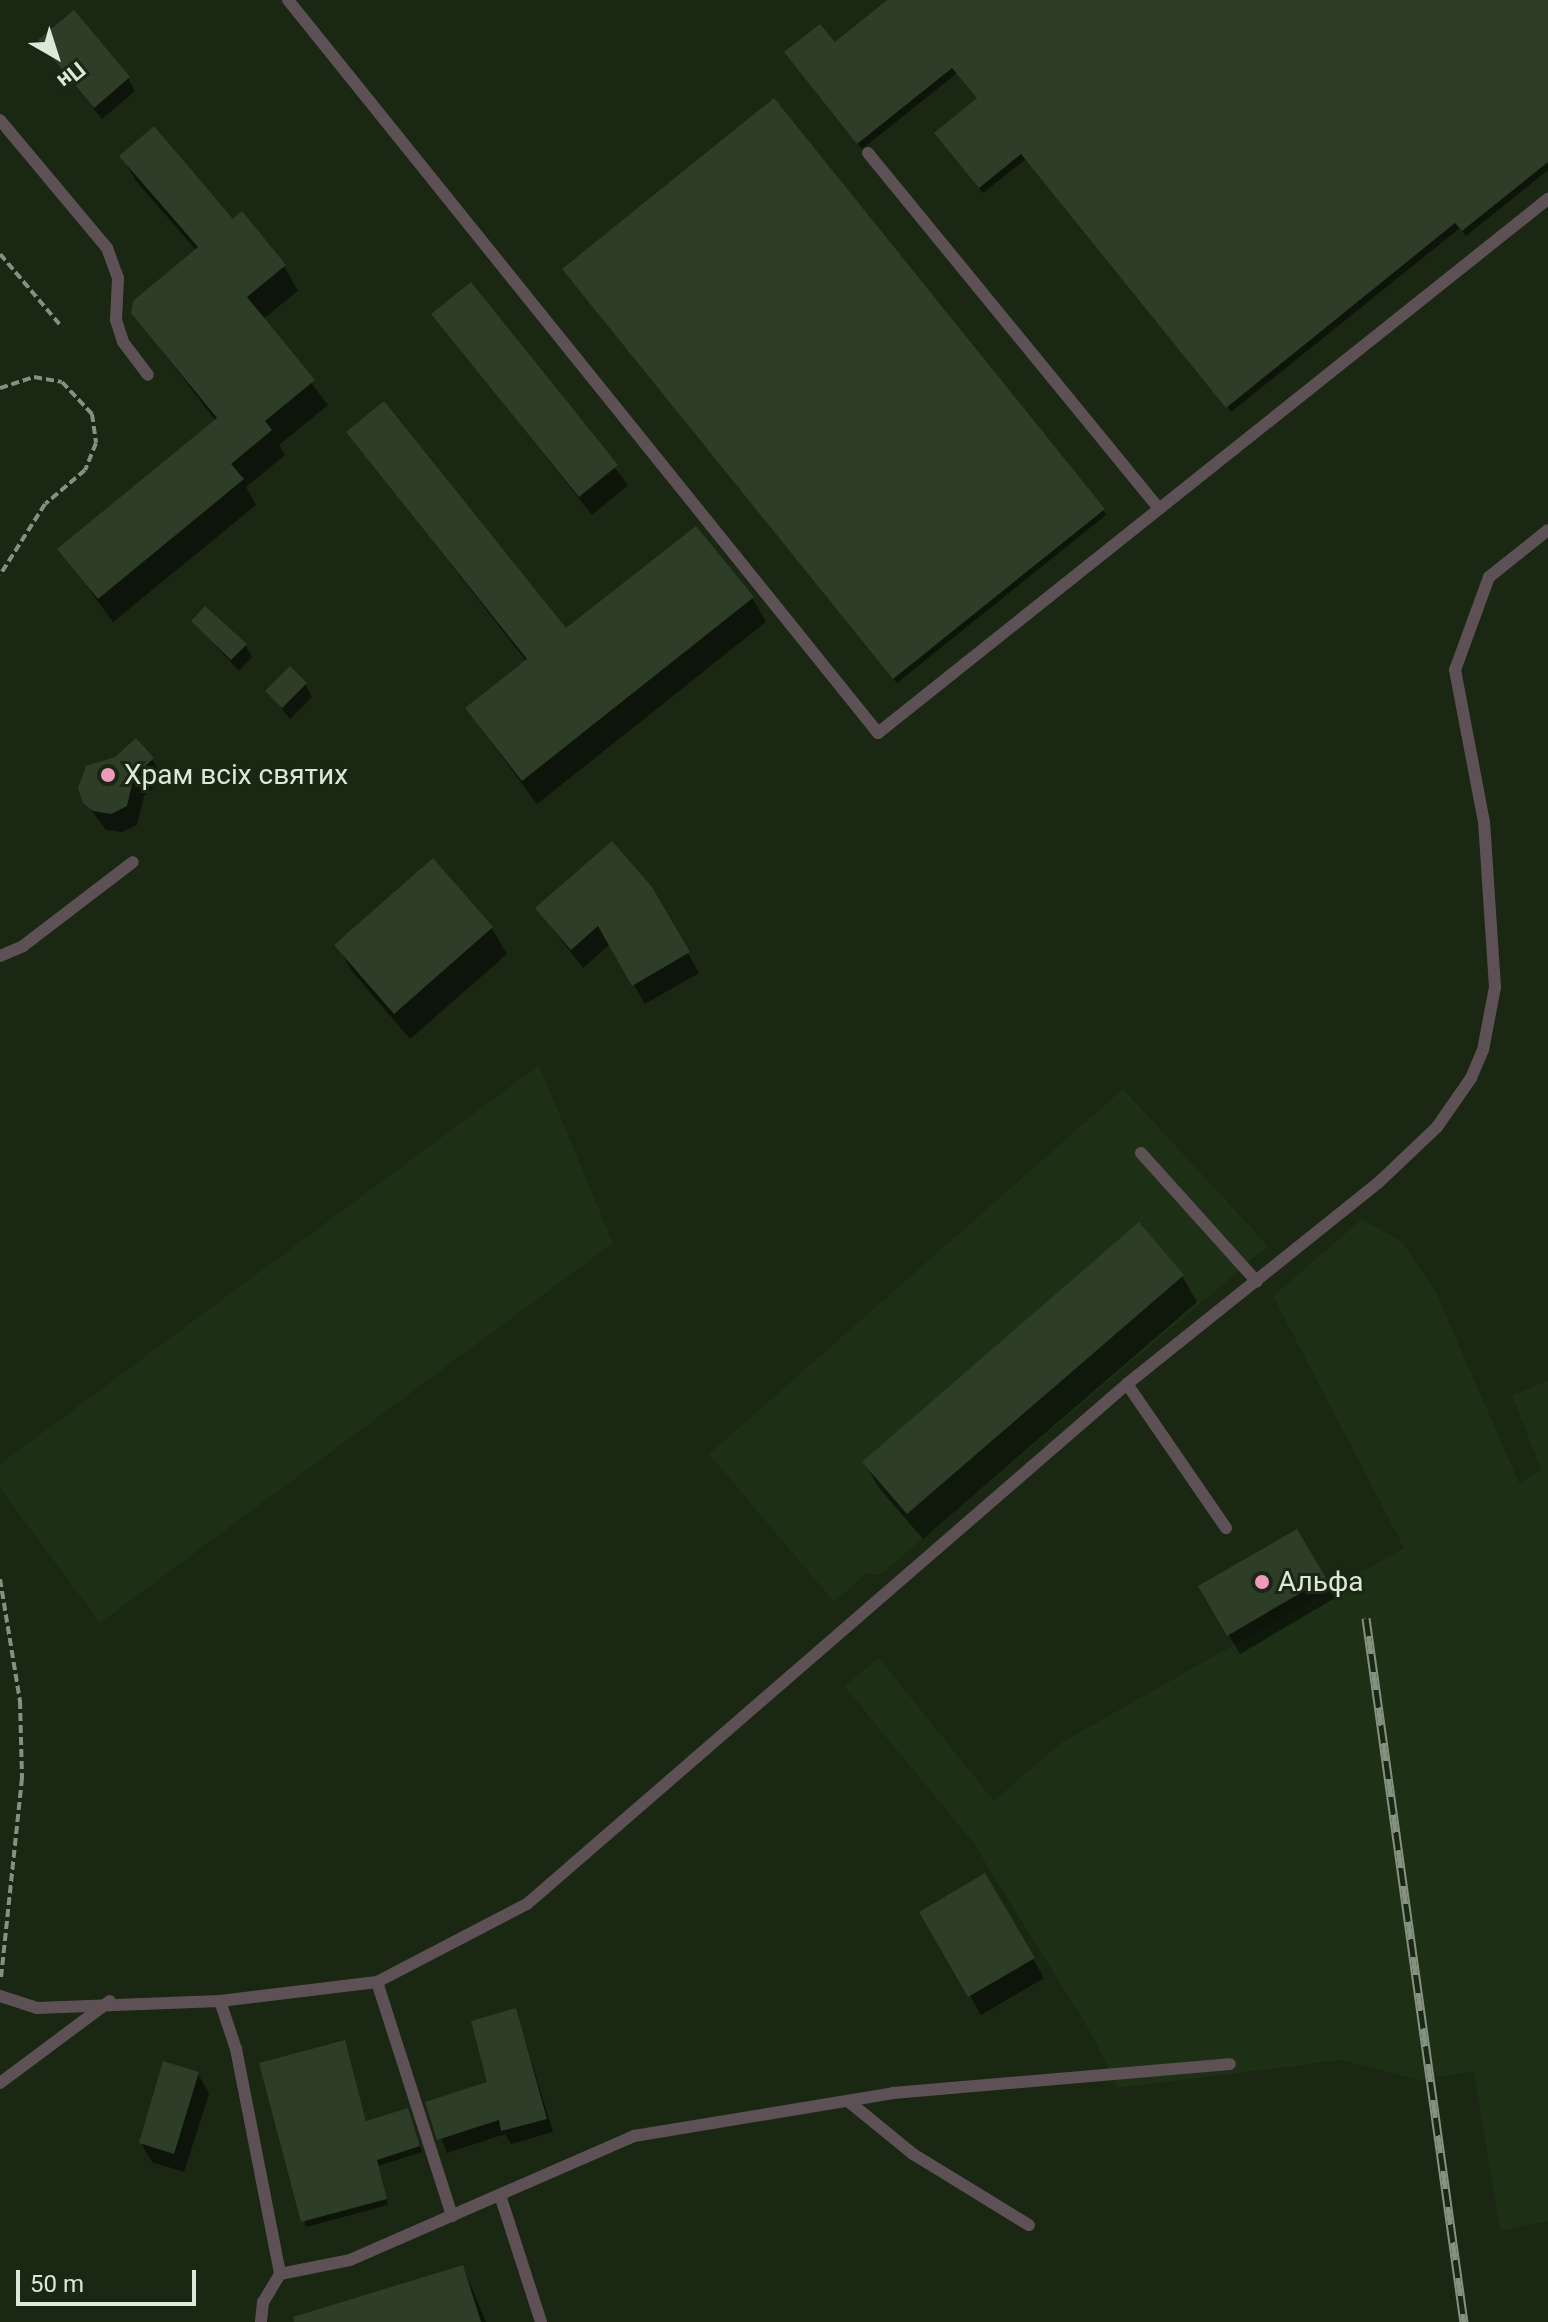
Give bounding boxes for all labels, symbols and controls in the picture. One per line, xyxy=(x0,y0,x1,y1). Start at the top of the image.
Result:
north arrow xyxy=(16,16,96,96)
text: Пн xyxy=(53,57,90,94)
place label: Храм всіх святих xyxy=(124,758,348,792)
marker: Храм всіх святих xyxy=(99,766,117,784)
place label: Альфа xyxy=(1278,1565,1363,1599)
marker: Альфа xyxy=(1253,1573,1271,1591)
scale bar xyxy=(20,2254,200,2304)
text: 50 m xyxy=(30,2270,84,2298)

